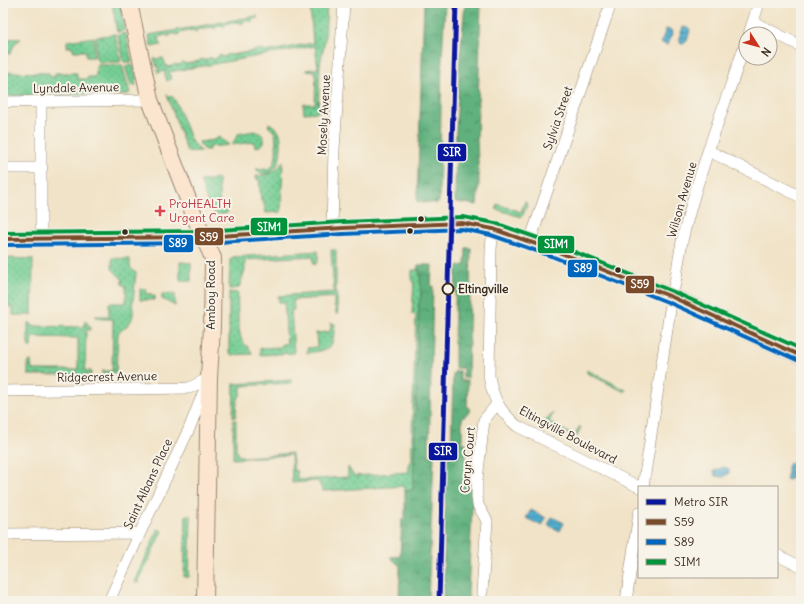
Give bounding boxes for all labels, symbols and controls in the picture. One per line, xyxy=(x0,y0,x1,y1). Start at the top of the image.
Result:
north arrow xyxy=(738,26,778,66)
text: N xyxy=(758,45,774,59)
street label: Mosely Avenue xyxy=(314,74,333,156)
street label: Lyndale Avenue xyxy=(33,79,119,96)
street label: Sylvia Street xyxy=(540,84,575,152)
line badge: SIR xyxy=(437,143,467,162)
text: SIR xyxy=(443,145,461,159)
street label: Wilson Avenue xyxy=(663,160,700,240)
place label: ProHEALTH Urgent Care xyxy=(169,196,234,225)
marker: ProHEALTH Urgent Care xyxy=(154,205,166,217)
unlabelled marker xyxy=(416,214,426,224)
line badge: SIM1 xyxy=(250,217,288,236)
text: SIM1 xyxy=(257,220,281,234)
unlabelled marker xyxy=(405,226,415,236)
unlabelled marker xyxy=(120,227,130,237)
line badge: S59 xyxy=(194,227,224,246)
text: S59 xyxy=(200,230,218,244)
line badge: S89 xyxy=(163,234,194,253)
line badge: SIM1 xyxy=(537,235,575,254)
text: S89 xyxy=(169,236,187,250)
text: SIM1 xyxy=(544,237,568,251)
line badge: S89 xyxy=(567,259,598,278)
street label: Amboy Road xyxy=(203,260,218,330)
text: S89 xyxy=(574,261,592,275)
unlabelled marker xyxy=(613,265,623,275)
line badge: S59 xyxy=(625,275,655,294)
text: S59 xyxy=(631,277,649,291)
place label: Eltingville xyxy=(458,281,509,297)
marker: Eltingville xyxy=(441,282,455,296)
street label: Ridgecrest Avenue xyxy=(57,368,157,385)
street label: Eltingville Boulevard xyxy=(517,402,620,467)
street label: Coryn Court xyxy=(457,426,478,494)
street label: Saint Albans Place xyxy=(120,436,175,531)
line badge: SIR xyxy=(428,442,458,461)
text: SIR xyxy=(434,444,452,458)
legend xyxy=(638,486,778,578)
text: Metro SIR xyxy=(674,494,728,509)
text: S59 xyxy=(674,514,695,529)
text: S89 xyxy=(674,534,695,549)
text: SIM1 xyxy=(674,554,700,569)

